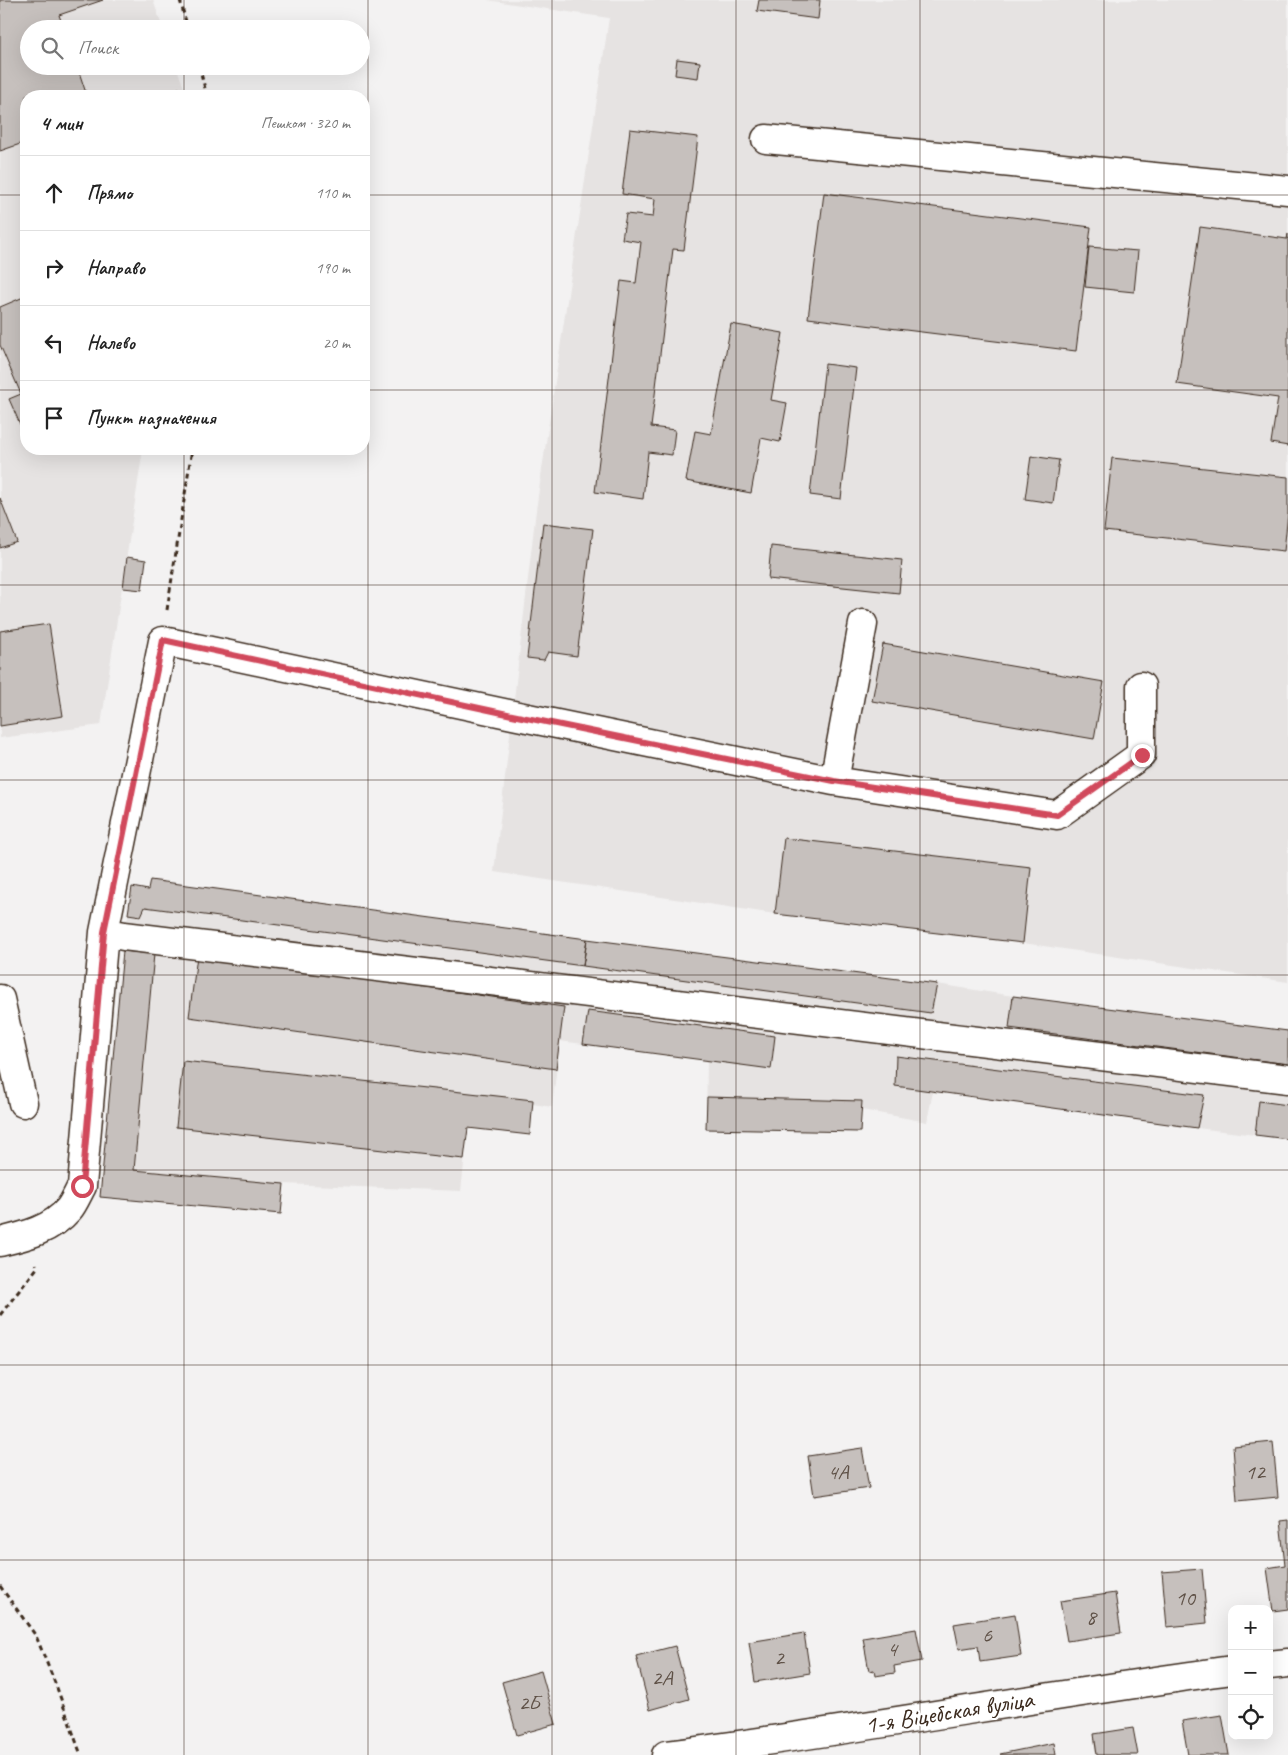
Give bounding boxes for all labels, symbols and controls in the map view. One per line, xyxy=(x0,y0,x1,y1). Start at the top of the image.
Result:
search box xyxy=(20,20,370,75)
icon: search xyxy=(38,34,66,62)
text: Поиск xyxy=(78,36,118,60)
text: 4 мин xyxy=(40,110,83,136)
text: Пешком · 320 m xyxy=(261,113,350,133)
icon: ahead xyxy=(40,179,68,207)
text: Прямо xyxy=(87,181,132,205)
text: 110 m xyxy=(316,183,350,203)
icon: right xyxy=(40,254,68,282)
text: Направо xyxy=(87,256,145,280)
text: 190 m xyxy=(316,258,350,278)
icon: left xyxy=(40,329,68,357)
text: Налево xyxy=(87,331,135,355)
text: 20 m xyxy=(323,333,350,353)
icon: arrive xyxy=(40,404,68,432)
text: Пункт назначения xyxy=(87,406,216,430)
route end xyxy=(1131,744,1154,767)
route start xyxy=(71,1175,94,1198)
house number: 4А xyxy=(828,1458,849,1486)
house number: 12 xyxy=(1245,1458,1267,1486)
house number: 10 xyxy=(1175,1584,1197,1612)
house number: 8 xyxy=(1086,1603,1098,1631)
map controls xyxy=(1228,1605,1273,1740)
button: + xyxy=(1228,1605,1273,1650)
house number: 6 xyxy=(982,1621,993,1649)
house number: 4 xyxy=(887,1635,899,1663)
house number: 2 xyxy=(774,1644,786,1672)
button: − xyxy=(1228,1650,1273,1695)
house number: 2А xyxy=(652,1664,673,1692)
street label: 1-я Віцебская вуліца xyxy=(862,1683,1038,1741)
house number: 2Б xyxy=(518,1689,543,1717)
button: locate xyxy=(1228,1695,1273,1740)

